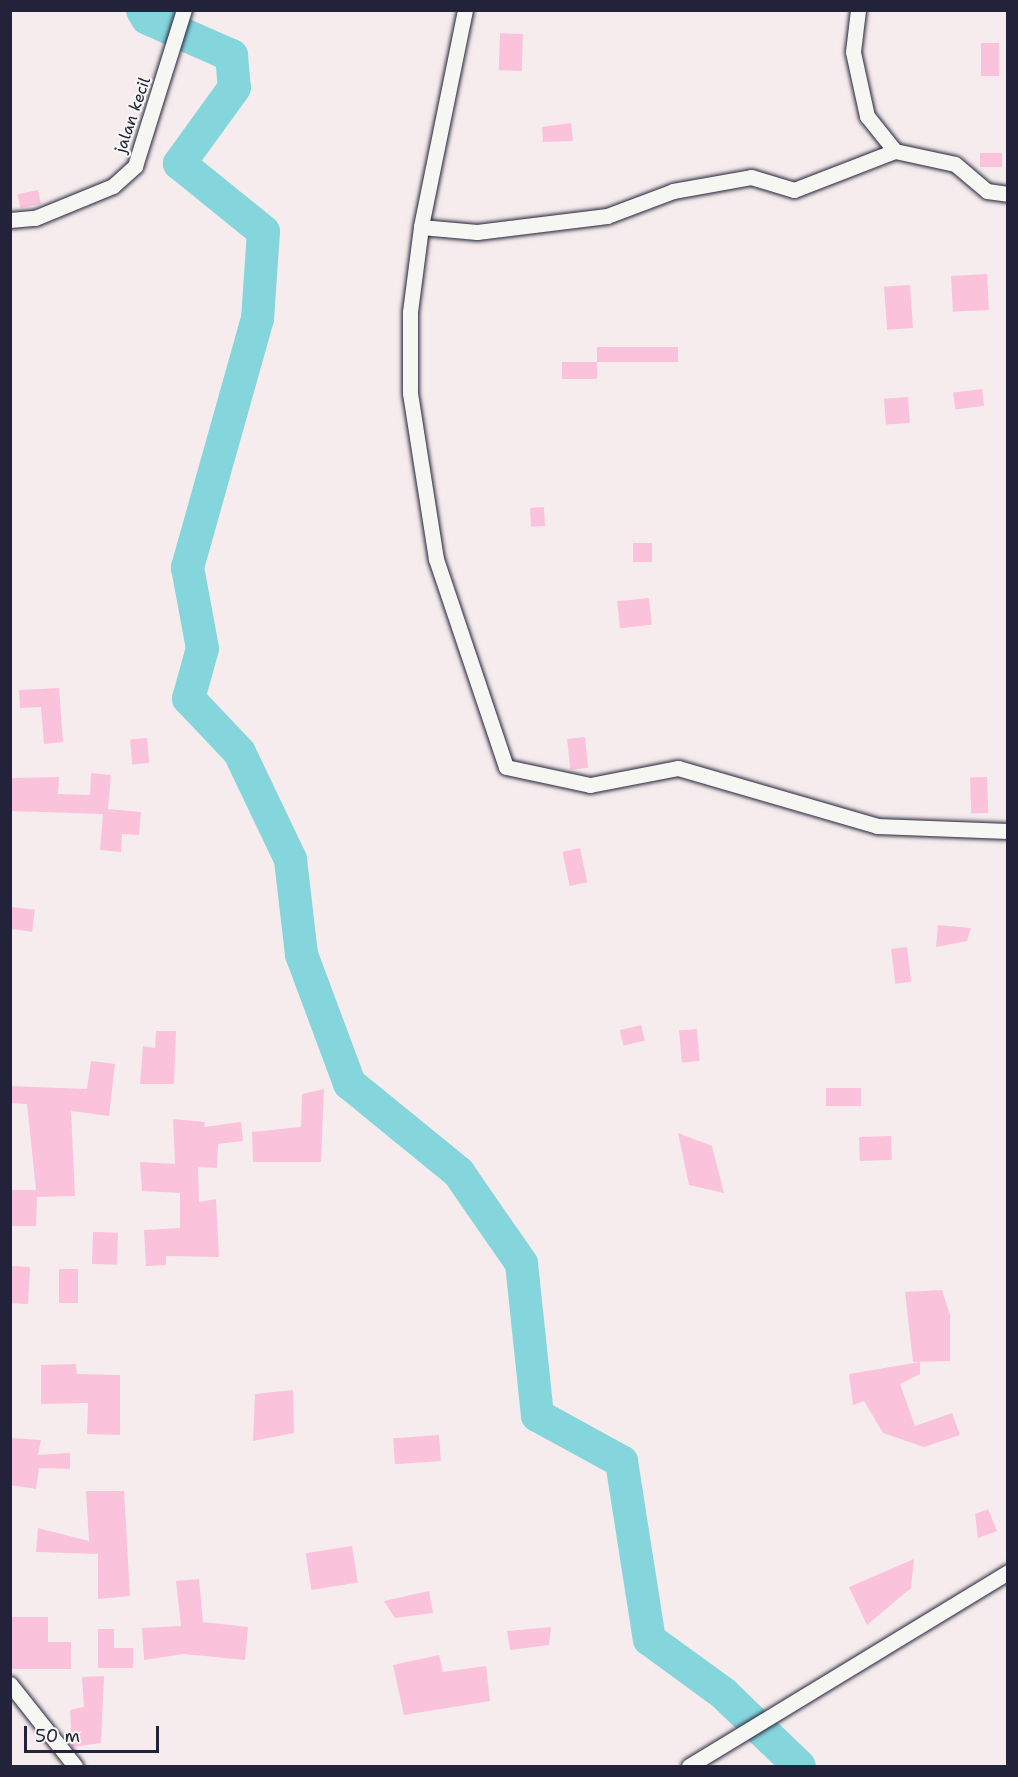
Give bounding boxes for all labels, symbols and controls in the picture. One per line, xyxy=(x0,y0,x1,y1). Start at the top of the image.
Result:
street label: jalan kecil xyxy=(111,75,155,155)
scale bar xyxy=(27,1714,162,1752)
text: 50 m xyxy=(35,1724,80,1748)

